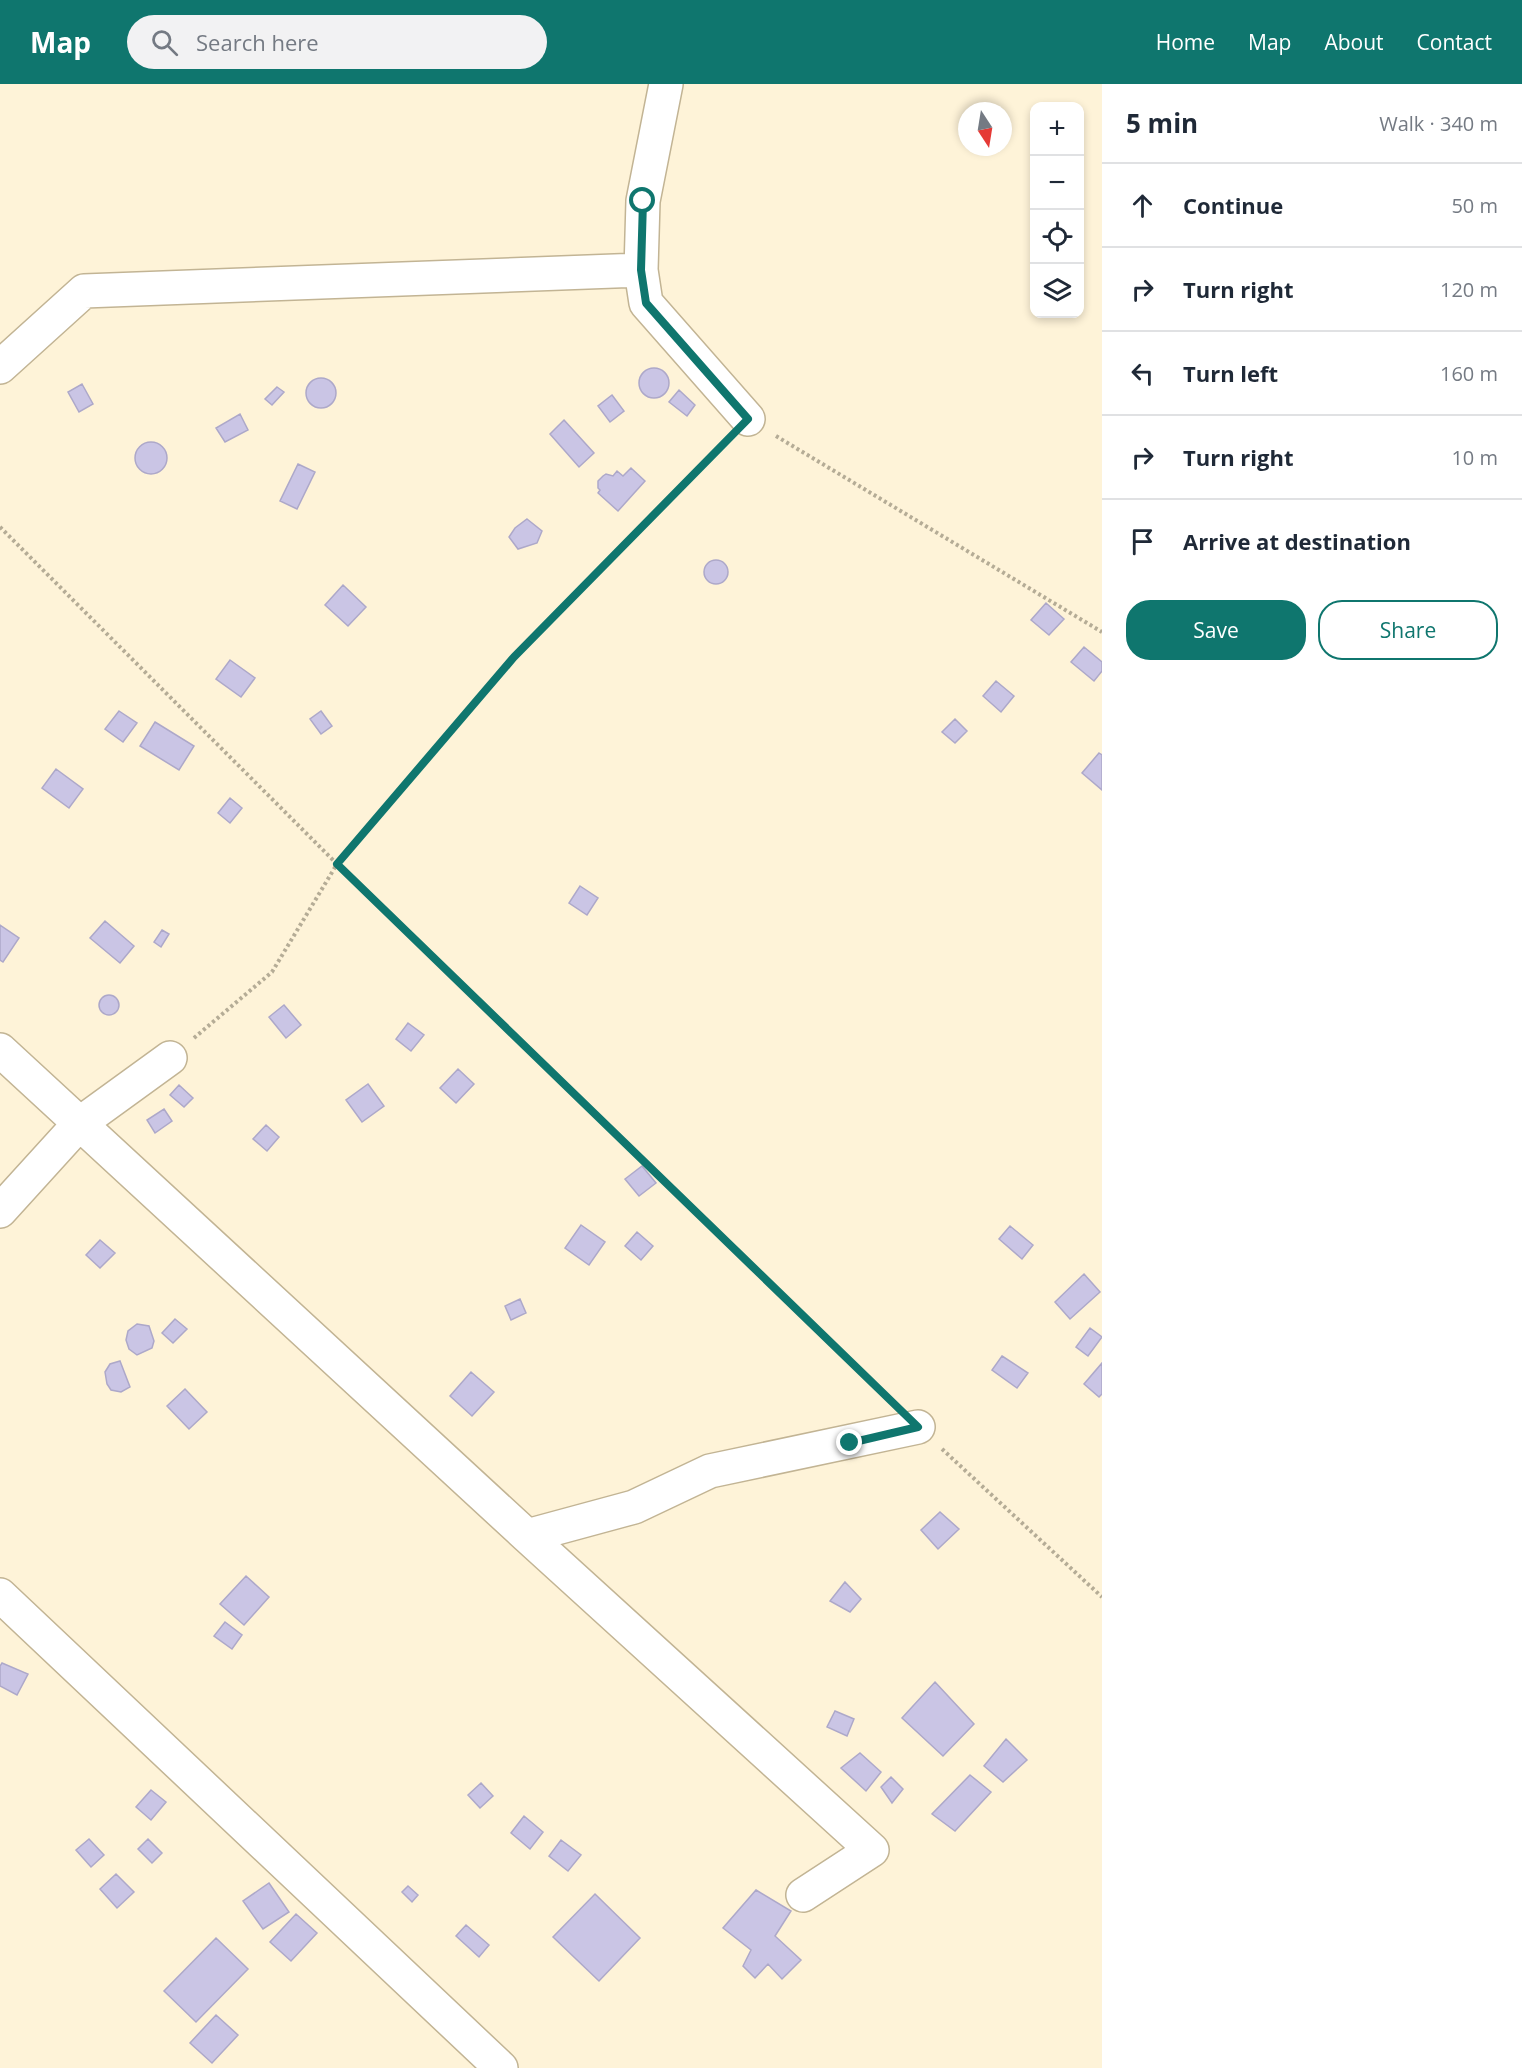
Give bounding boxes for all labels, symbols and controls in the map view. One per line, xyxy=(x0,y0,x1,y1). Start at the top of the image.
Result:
search box xyxy=(127,15,547,69)
text: Map xyxy=(30,23,91,61)
icon: search xyxy=(148,26,181,59)
text: Search here xyxy=(196,27,319,57)
text: Home xyxy=(1156,28,1215,56)
text: Map xyxy=(1248,28,1291,56)
text: About xyxy=(1324,28,1384,56)
text: Contact xyxy=(1417,28,1492,56)
north arrow xyxy=(958,102,1012,156)
map controls xyxy=(1030,102,1084,318)
button: + xyxy=(1030,102,1084,156)
text: 5 min xyxy=(1126,105,1198,141)
text: Walk · 340 m xyxy=(1379,110,1498,137)
button: − xyxy=(1030,156,1084,210)
route start xyxy=(629,187,655,213)
icon: ahead xyxy=(1126,189,1159,222)
text: Continue xyxy=(1183,190,1283,220)
text: 50 m xyxy=(1451,192,1498,219)
button: locate xyxy=(1030,210,1084,264)
button: layers xyxy=(1030,264,1084,318)
icon: right xyxy=(1126,273,1159,306)
text: Turn right xyxy=(1183,274,1294,304)
text: 120 m xyxy=(1440,276,1498,303)
icon: left xyxy=(1126,357,1159,390)
text: Turn left xyxy=(1183,358,1278,388)
text: 160 m xyxy=(1440,360,1498,387)
icon: right xyxy=(1126,441,1159,474)
text: Turn right xyxy=(1183,442,1294,472)
text: 10 m xyxy=(1451,444,1498,471)
icon: arrive xyxy=(1126,525,1159,558)
text: Arrive at destination xyxy=(1183,526,1411,556)
button: Save xyxy=(1126,600,1306,660)
button: Share xyxy=(1318,600,1498,660)
route end xyxy=(836,1429,862,1455)

